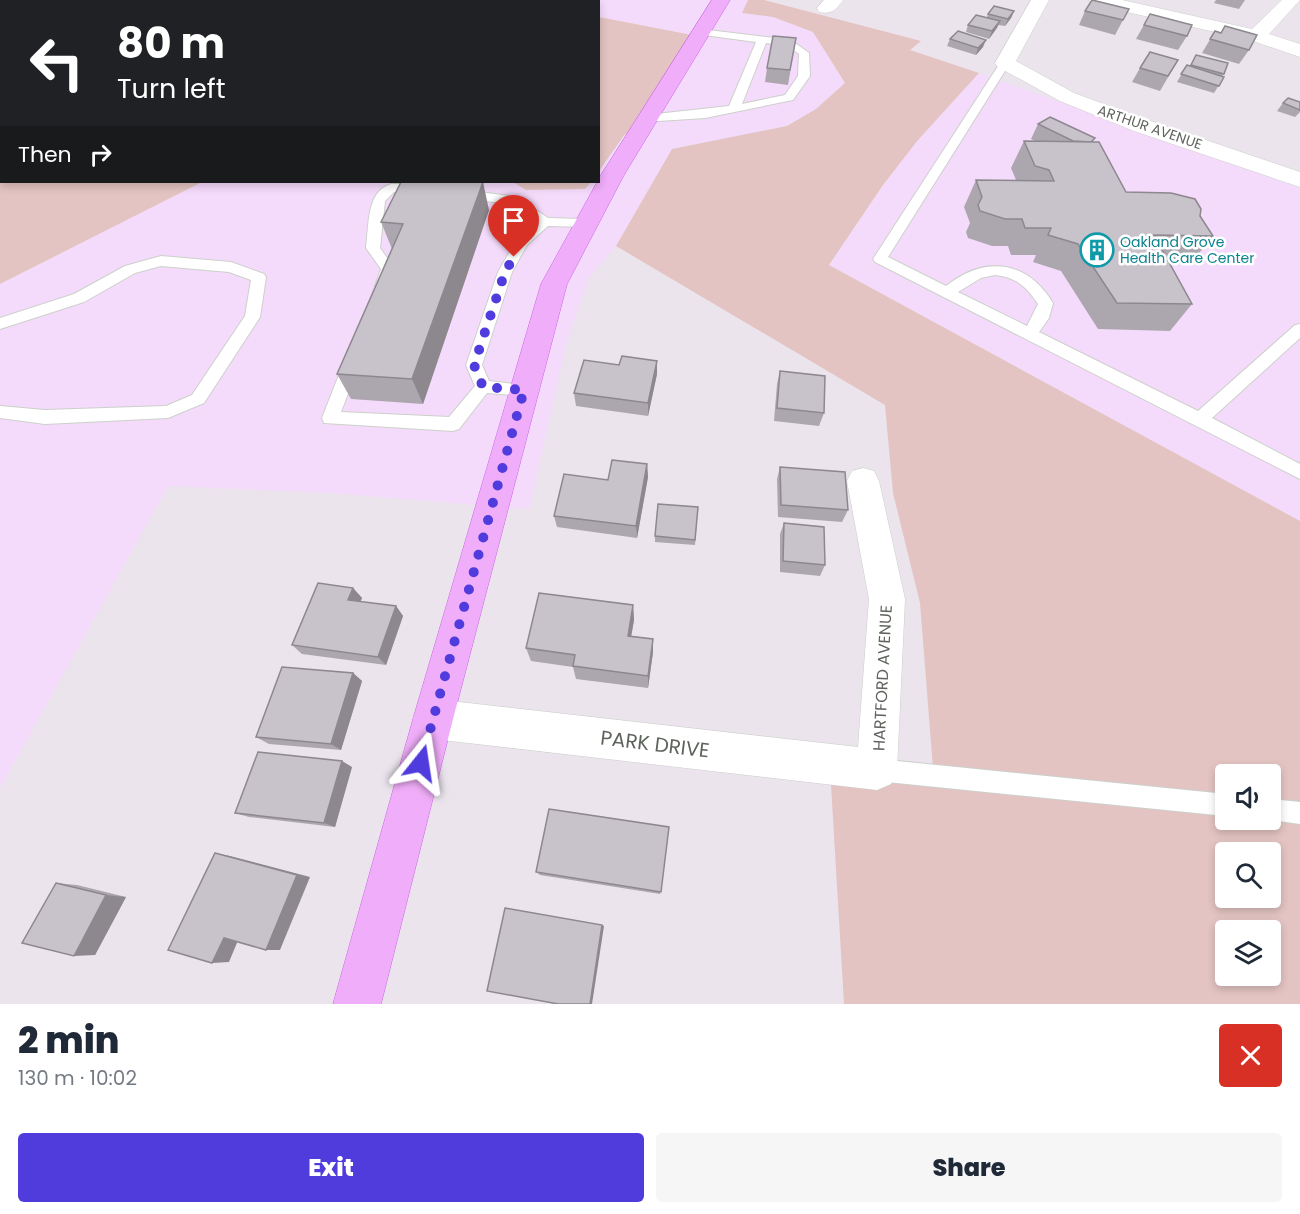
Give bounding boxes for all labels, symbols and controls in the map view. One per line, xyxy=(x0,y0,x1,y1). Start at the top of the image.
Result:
text: 80 m xyxy=(117,14,225,73)
icon: left xyxy=(18,24,96,102)
text: Turn left xyxy=(117,70,226,107)
street label: ARTHUR AVENUE xyxy=(1095,100,1205,154)
icon: right xyxy=(84,138,117,171)
text: Then xyxy=(18,139,72,170)
pin xyxy=(488,195,539,257)
icon: arrive xyxy=(497,204,530,237)
building icon: Oakland Grove Health Care Center xyxy=(1079,232,1115,268)
place label: Oakland Grove Health Care Center xyxy=(1120,232,1254,268)
street label: HARTFORD AVENUE xyxy=(867,604,898,752)
street label: PARK DRIVE xyxy=(599,723,711,765)
position arrow xyxy=(389,731,453,795)
map controls xyxy=(1215,764,1281,986)
button: sound xyxy=(1215,764,1281,830)
button: search xyxy=(1215,842,1281,908)
button: layers xyxy=(1215,920,1281,986)
text: 2 min xyxy=(18,1015,120,1066)
button: close xyxy=(1219,1024,1282,1087)
text: 130 m · 10:02 xyxy=(18,1064,137,1092)
button: Exit xyxy=(18,1133,644,1202)
button: Share xyxy=(656,1133,1282,1202)

